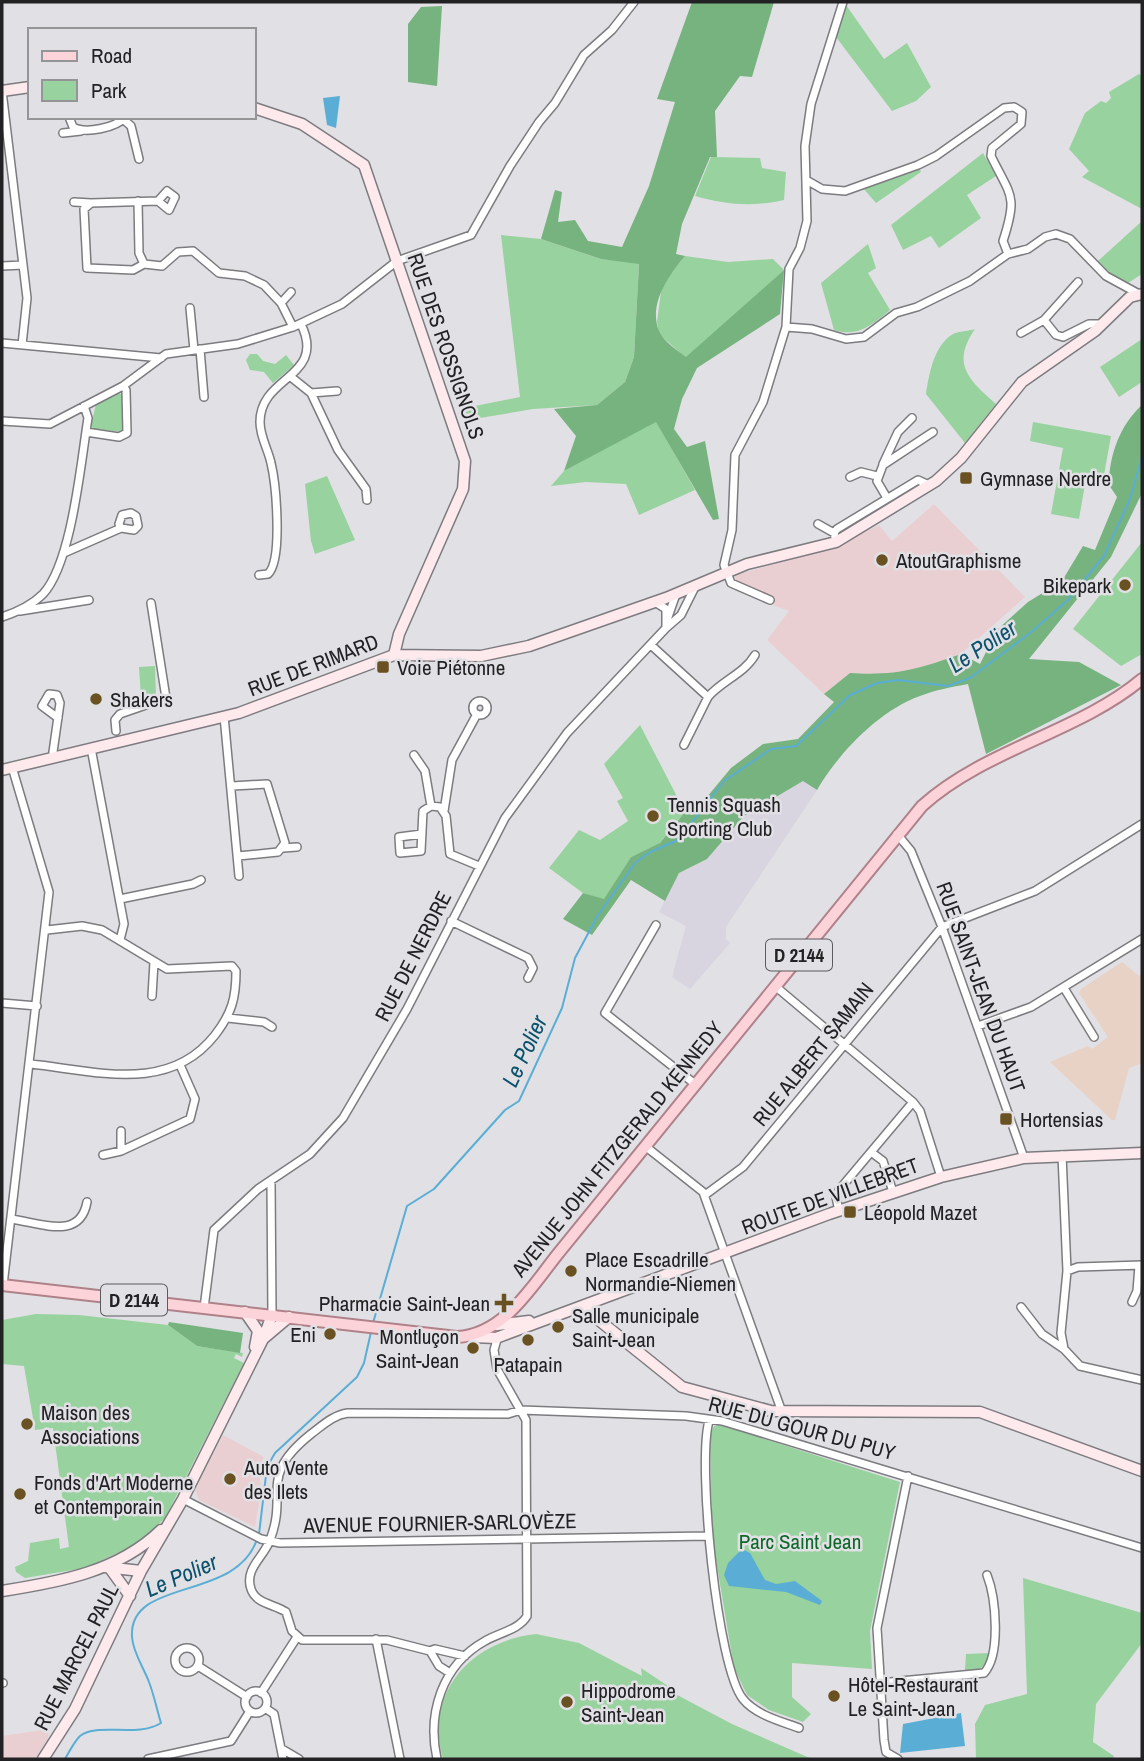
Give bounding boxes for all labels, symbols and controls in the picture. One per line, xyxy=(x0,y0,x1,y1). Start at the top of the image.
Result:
legend xyxy=(28,28,256,119)
text: Road xyxy=(91,41,132,70)
text: Park xyxy=(91,76,127,105)
street label: RUE DES ROSSIGNOLS xyxy=(401,249,491,443)
place label: Gymnase Nerdre xyxy=(980,464,1111,493)
marker: Gymnase Nerdre xyxy=(958,470,974,486)
place label: AtoutGraphisme xyxy=(895,546,1021,575)
marker: AtoutGraphisme xyxy=(874,552,890,568)
place label: Bikepark xyxy=(1043,571,1111,600)
marker: Bikepark xyxy=(1117,577,1133,593)
water label: Le Polier xyxy=(942,612,1023,680)
street label: RUE DE RIMARD xyxy=(243,627,383,703)
place label: Voie Piétonne xyxy=(397,653,505,682)
marker: Voie Piétonne xyxy=(375,659,391,675)
place label: Shakers xyxy=(110,685,173,714)
marker: Shakers xyxy=(88,691,104,707)
place label: Tennis Squash Sporting Club xyxy=(667,790,781,843)
marker: Tennis Squash Sporting Club xyxy=(645,808,661,824)
street label: RUE SAINT-JEAN DU HAUT xyxy=(929,878,1033,1097)
street label: RUE DE NERDRE xyxy=(368,886,458,1026)
road number: D 2144 xyxy=(766,939,832,970)
street label: RUE ALBERT SAMAIN xyxy=(746,976,880,1132)
water label: Le Polier xyxy=(494,1010,554,1092)
street label: AVENUE JOHN FITZGERALD KENNEDY xyxy=(504,1015,730,1284)
place label: Hortensias xyxy=(1020,1105,1103,1134)
marker: Hortensias xyxy=(998,1111,1014,1127)
street label: ROUTE DE VILLEBRET xyxy=(737,1150,923,1242)
place label: Léopold Mazet xyxy=(864,1198,977,1227)
marker: Léopold Mazet xyxy=(842,1204,858,1220)
place label: Place Escadrille Normandie-Niemen xyxy=(585,1245,736,1298)
marker: Place Escadrille Normandie-Niemen xyxy=(563,1263,579,1279)
road number: D 2144 xyxy=(101,1284,167,1316)
place label: Pharmacie Saint-Jean xyxy=(319,1289,490,1318)
marker: Pharmacie Saint-Jean xyxy=(496,1295,512,1311)
place label: Salle municipale Saint-Jean xyxy=(572,1301,699,1354)
marker: Salle municipale Saint-Jean xyxy=(550,1319,566,1335)
place label: Eni xyxy=(290,1320,316,1349)
place label: Montluçon Saint-Jean xyxy=(376,1322,459,1375)
marker: Eni xyxy=(322,1326,338,1342)
marker: Patapain xyxy=(520,1332,536,1348)
marker: Montluçon Saint-Jean xyxy=(465,1340,481,1356)
place label: Patapain xyxy=(494,1350,562,1379)
street label: RUE DU GOUR DU PUY xyxy=(705,1389,899,1467)
place label: Maison des Associations xyxy=(40,1398,140,1451)
marker: Maison des Associations xyxy=(19,1416,35,1432)
place label: Auto Vente des Ilets xyxy=(243,1453,328,1506)
place label: Fonds d'Art Moderne et Contemporain xyxy=(34,1468,193,1521)
marker: Auto Vente des Ilets xyxy=(222,1471,238,1487)
marker: Fonds d'Art Moderne et Contemporain xyxy=(12,1486,28,1502)
street label: AVENUE FOURNIER-SARLOVÈZE xyxy=(302,1506,577,1540)
park label: Parc Saint Jean xyxy=(739,1527,861,1556)
water label: Le Polier xyxy=(140,1546,222,1604)
street label: RUE MARCEL PAUL xyxy=(27,1578,126,1735)
place label: Hôtel-Restaurant Le Saint-Jean xyxy=(848,1670,978,1723)
place label: Hippodrome Saint-Jean xyxy=(581,1676,676,1729)
marker: Hôtel-Restaurant Le Saint-Jean xyxy=(826,1688,842,1704)
marker: Hippodrome Saint-Jean xyxy=(559,1694,575,1710)

